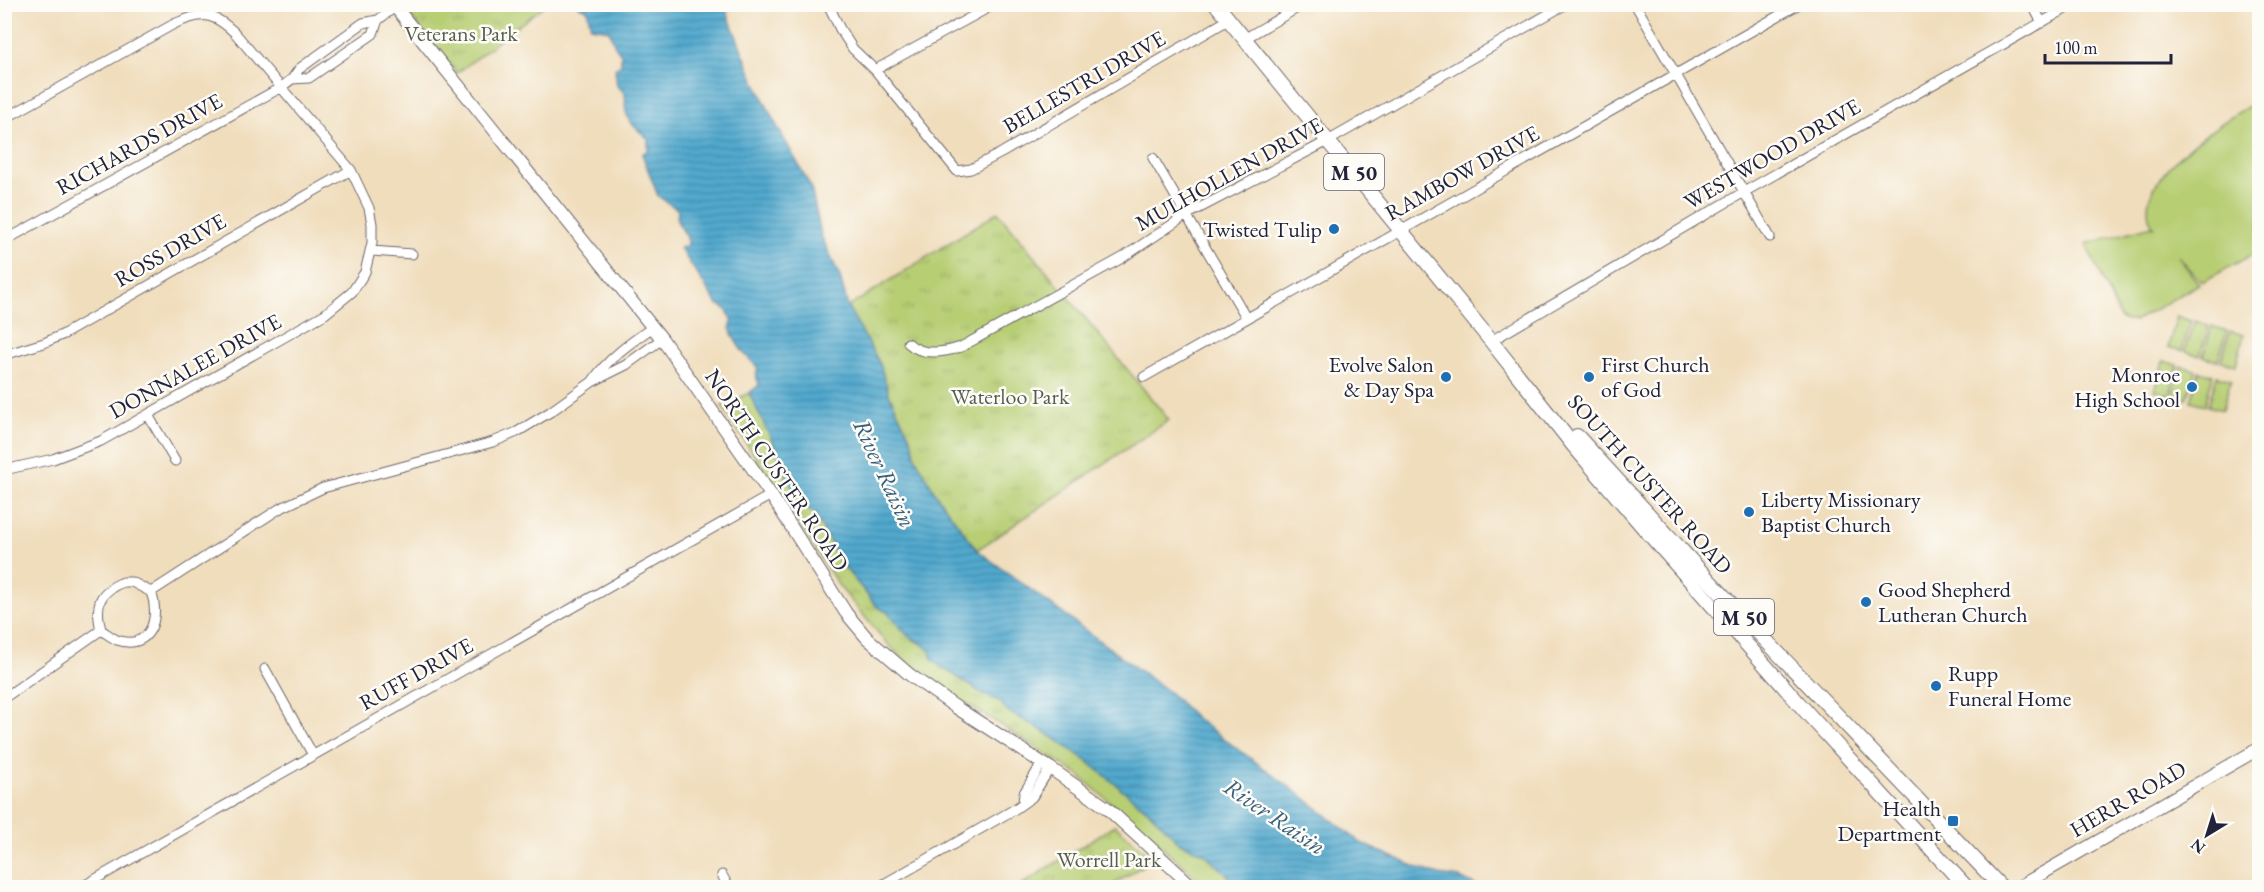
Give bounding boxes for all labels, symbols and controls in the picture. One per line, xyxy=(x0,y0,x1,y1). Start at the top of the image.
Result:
park label: Veterans Park xyxy=(404,19,518,48)
street label: BELLESTRI DRIVE xyxy=(998,24,1170,140)
scale bar xyxy=(2045,27,2171,65)
text: 100 m xyxy=(2054,36,2098,59)
street label: RICHARDS DRIVE xyxy=(51,86,227,202)
street label: WESTWOOD DRIVE xyxy=(1678,92,1866,216)
street label: MULHOLLEN DRIVE xyxy=(1130,110,1328,238)
street label: RAMBOW DRIVE xyxy=(1380,119,1544,227)
road number: M 50 xyxy=(1324,154,1384,190)
street label: ROSS DRIVE xyxy=(109,206,231,294)
place label: Twisted Tulip xyxy=(1203,215,1322,244)
marker: Twisted Tulip xyxy=(1327,222,1341,236)
street label: DONNALEE DRIVE xyxy=(104,307,286,425)
place label: Evolve Salon & Day Spa xyxy=(1328,350,1434,404)
place label: First Church of God xyxy=(1601,350,1710,404)
place label: Monroe High School xyxy=(2074,360,2180,414)
street label: NORTH CUSTER ROAD xyxy=(699,363,855,577)
marker: Evolve Salon & Day Spa xyxy=(1439,370,1453,384)
marker: First Church of God xyxy=(1582,370,1596,384)
marker: Monroe High School xyxy=(2185,380,2199,394)
park label: Waterloo Park xyxy=(951,382,1070,411)
street label: SOUTH CUSTER ROAD xyxy=(1561,388,1739,580)
water label: River Raisin xyxy=(846,414,924,532)
place label: Liberty Missionary Baptist Church xyxy=(1761,485,1921,539)
marker: Liberty Missionary Baptist Church xyxy=(1742,505,1756,519)
place label: Good Shepherd Lutheran Church xyxy=(1878,575,2028,629)
marker: Good Shepherd Lutheran Church xyxy=(1859,595,1873,609)
road number: M 50 xyxy=(1714,599,1774,635)
street label: RUFF DRIVE xyxy=(354,631,478,717)
place label: Rupp Funeral Home xyxy=(1948,659,2072,713)
marker: Rupp Funeral Home xyxy=(1929,679,1943,693)
street label: HERR ROAD xyxy=(2065,754,2191,844)
water label: River Raisin xyxy=(1218,771,1332,861)
place label: Health Department xyxy=(1838,794,1941,848)
north arrow xyxy=(2177,805,2237,865)
marker: Health Department xyxy=(1946,814,1960,828)
text: N xyxy=(2186,834,2210,859)
park label: Worrell Park xyxy=(1057,845,1162,874)

